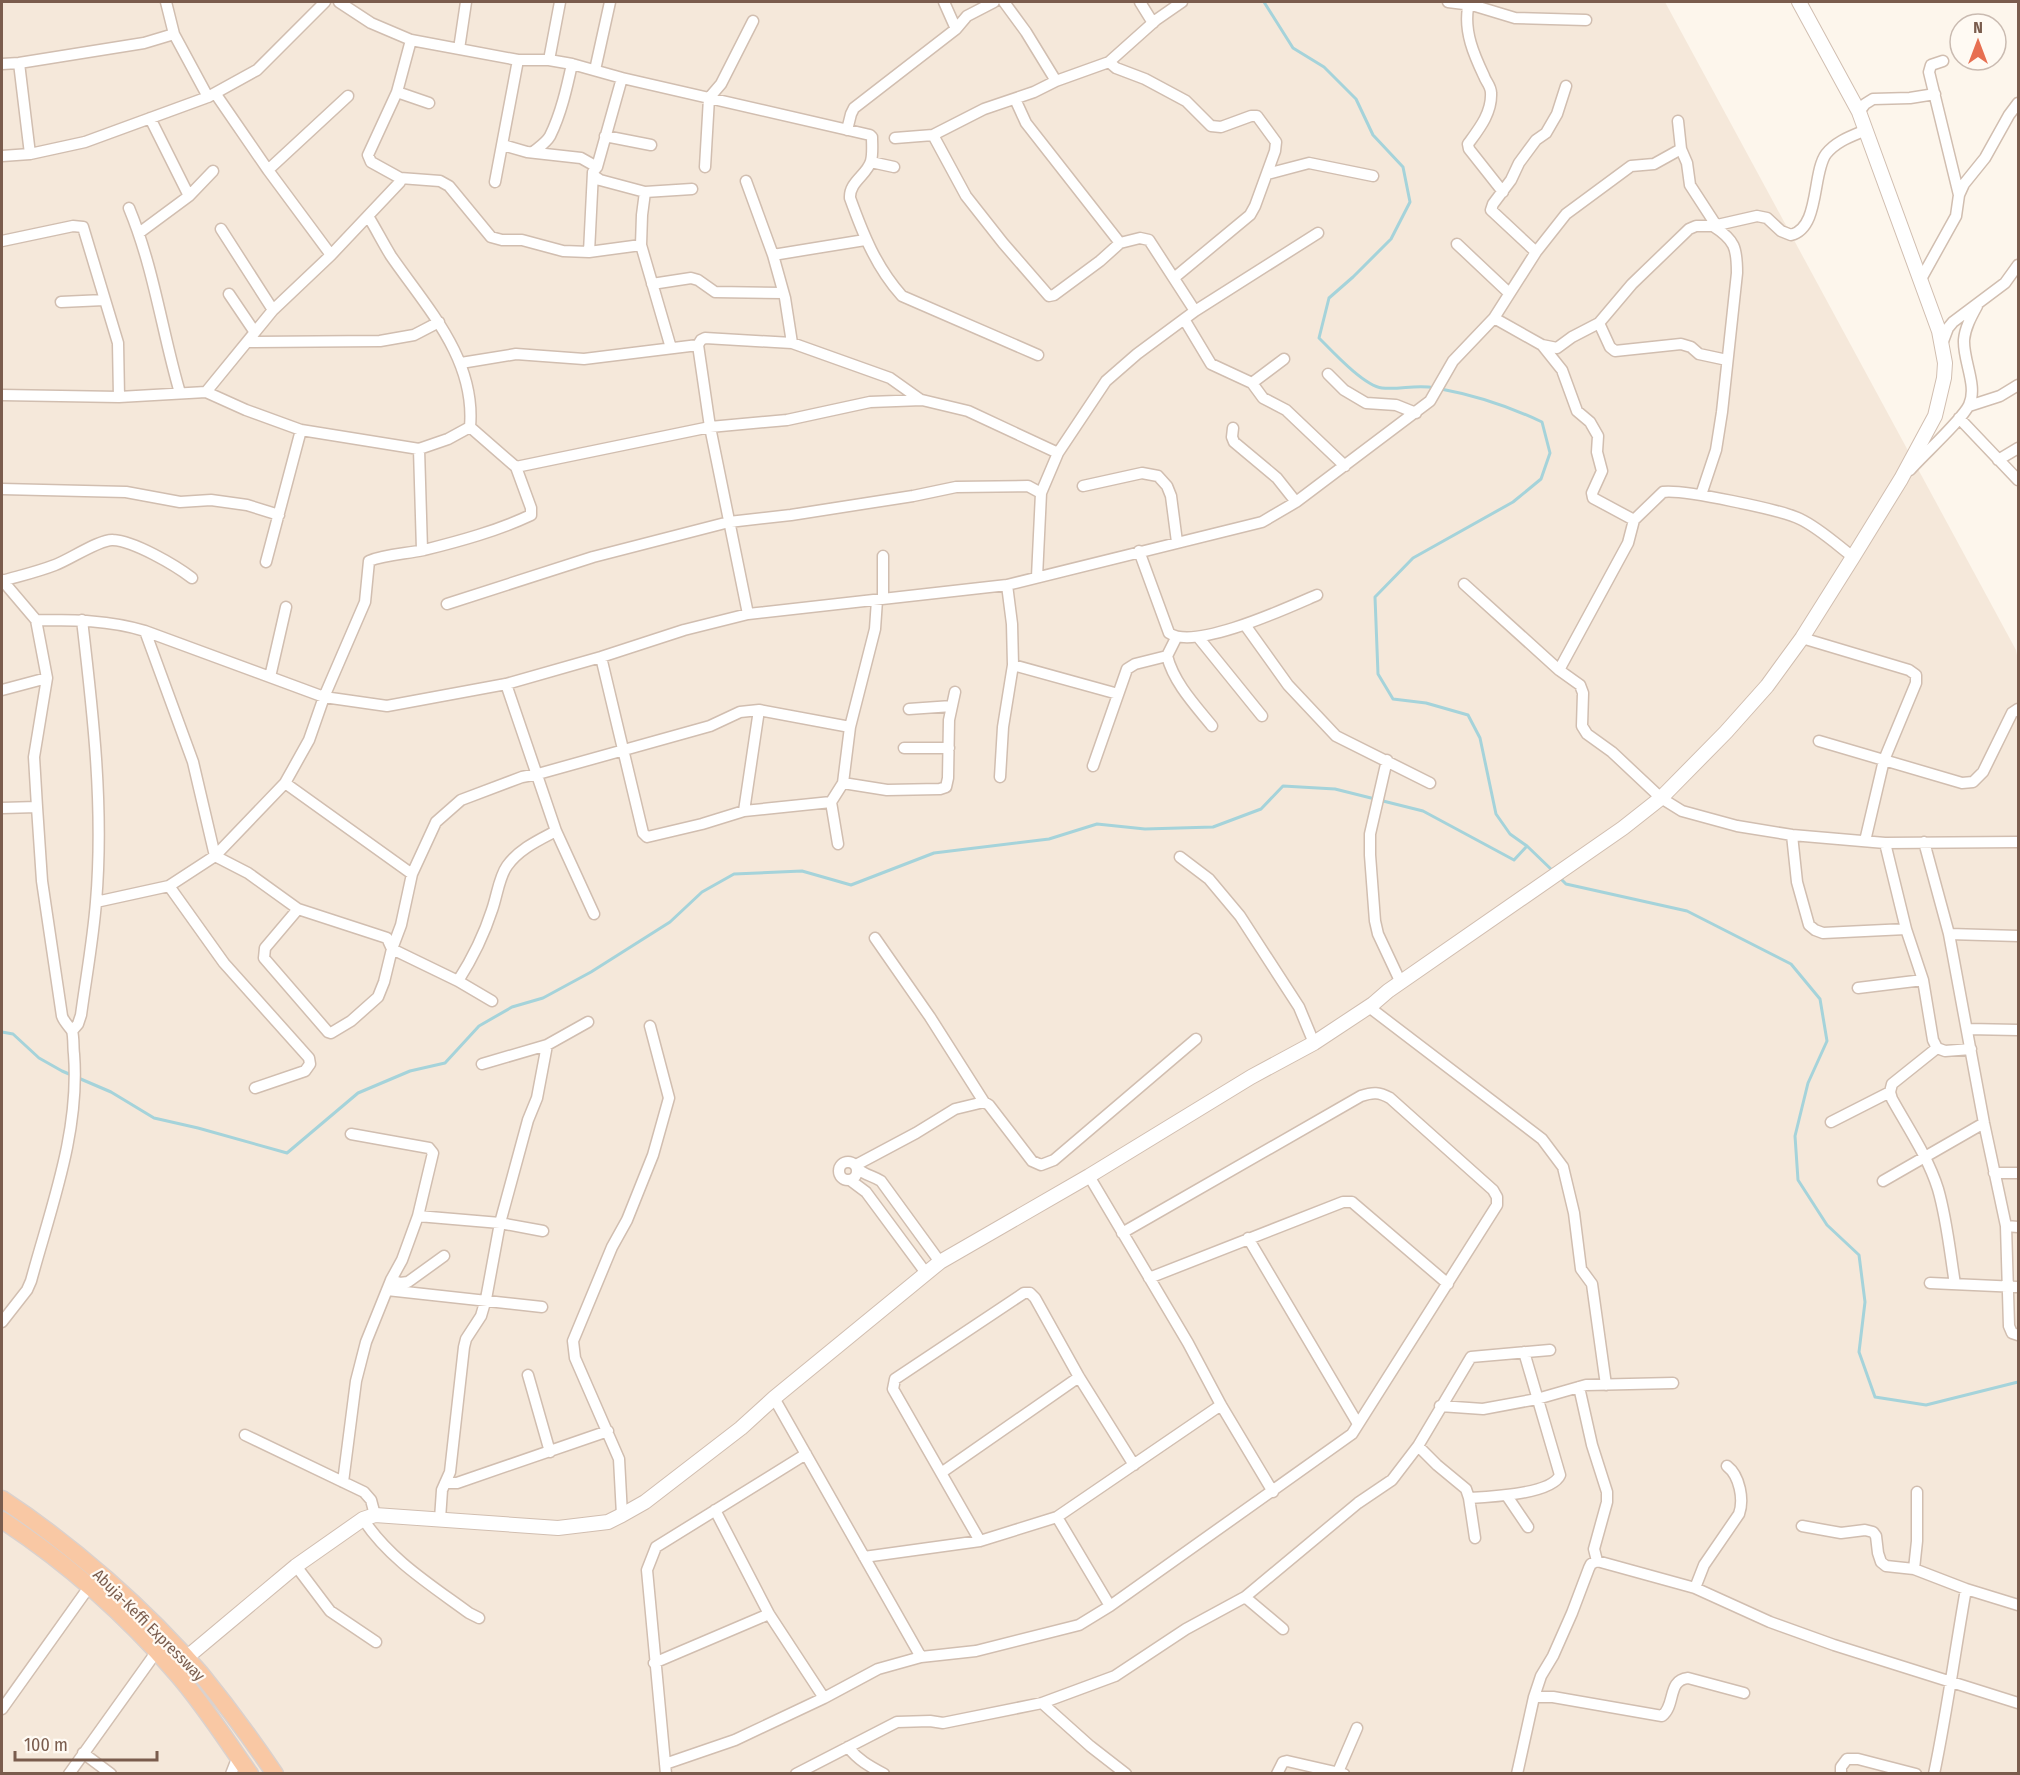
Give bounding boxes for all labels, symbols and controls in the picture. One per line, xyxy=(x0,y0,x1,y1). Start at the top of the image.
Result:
north arrow xyxy=(1948,12,2008,72)
text: N xyxy=(1973,18,1983,37)
street label: Abuja-Keffi Expressway xyxy=(89,1565,210,1686)
scale bar xyxy=(15,1724,158,1762)
text: 100 m xyxy=(24,1734,68,1756)

